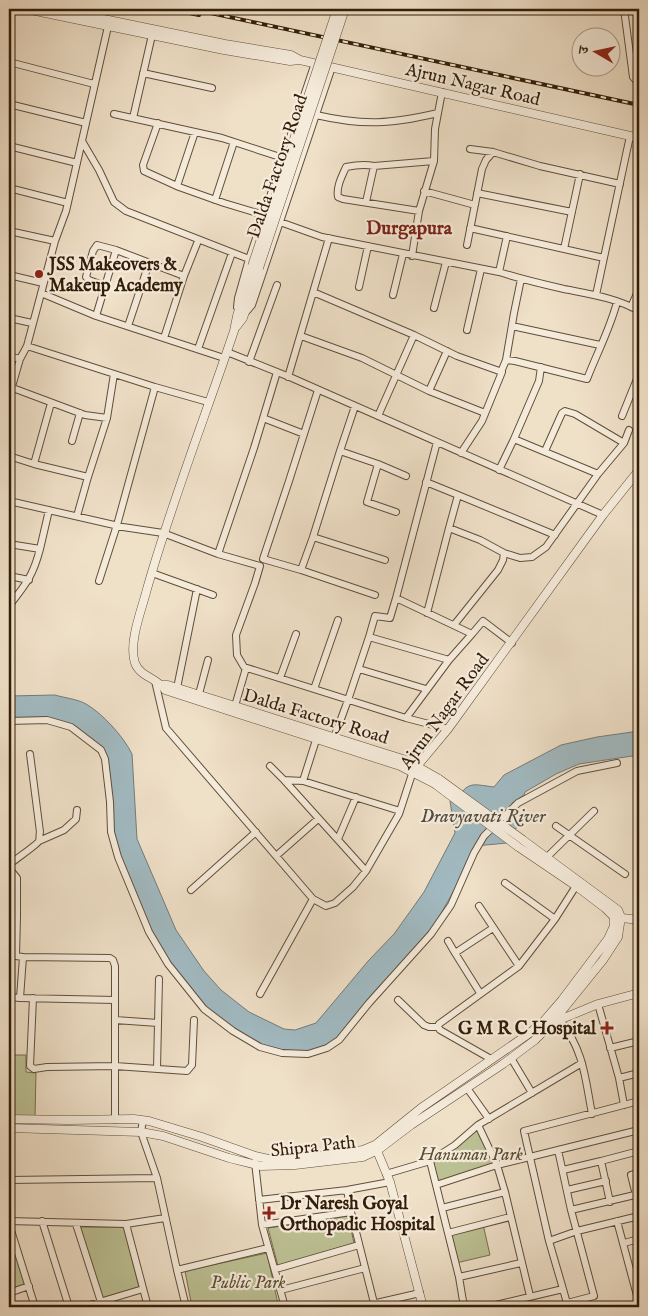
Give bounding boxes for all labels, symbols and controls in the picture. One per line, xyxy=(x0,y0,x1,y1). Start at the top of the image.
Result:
north arrow xyxy=(570,28,620,78)
text: उ xyxy=(575,44,594,56)
street label: Ajrun Nagar Road xyxy=(402,59,543,112)
street label: Dalda Factory Road xyxy=(243,91,314,242)
district label: Durgapura xyxy=(366,217,453,241)
place label: JSS Makeovers & Makeup Academy xyxy=(47,254,184,298)
marker: JSS Makeovers & Makeup Academy xyxy=(33,268,45,280)
street label: Ajrun Nagar Road xyxy=(395,649,495,775)
street label: Dalda Factory Road xyxy=(240,684,391,751)
water label: Dravyavati River xyxy=(420,805,547,829)
place label: G M R C Hospital xyxy=(458,1018,597,1041)
marker: G M R C Hospital xyxy=(600,1021,614,1035)
street label: Shipra Path xyxy=(269,1132,357,1163)
park label: Hanuman Park xyxy=(418,1144,523,1167)
place label: Dr Naresh Goyal Orthopadic Hospital xyxy=(280,1193,436,1237)
marker: Dr Naresh Goyal Orthopadic Hospital xyxy=(262,1206,276,1220)
park label: Public Park xyxy=(210,1272,286,1295)

